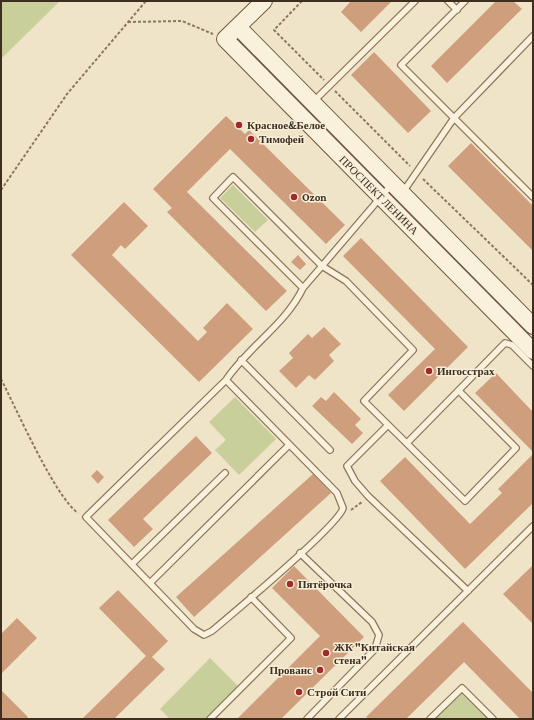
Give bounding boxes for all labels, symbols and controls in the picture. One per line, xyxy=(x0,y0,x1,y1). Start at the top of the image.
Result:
place label: Красное&Белое xyxy=(247,119,325,131)
marker: Красное&Белое xyxy=(234,120,244,130)
place label: Тимофей xyxy=(259,133,305,145)
marker: Тимофей xyxy=(246,134,256,144)
street label: ПРОСПЕКТ ЛЕНИНА xyxy=(337,153,421,237)
place label: Ozon xyxy=(302,191,327,203)
marker: Ozon xyxy=(289,192,299,202)
place label: Ингосстрах xyxy=(437,365,495,377)
marker: Ингосстрах xyxy=(424,366,434,376)
place label: Пятёрочка xyxy=(298,578,353,590)
marker: Пятёрочка xyxy=(285,579,295,589)
place label: ЖК "Китайская стена" xyxy=(334,641,415,666)
marker: ЖК "Китайская стена" xyxy=(321,648,331,658)
place label: Прованс xyxy=(269,664,312,676)
marker: Прованс xyxy=(315,665,325,675)
place label: Строй Сити xyxy=(307,686,367,698)
marker: Строй Сити xyxy=(294,687,304,697)

